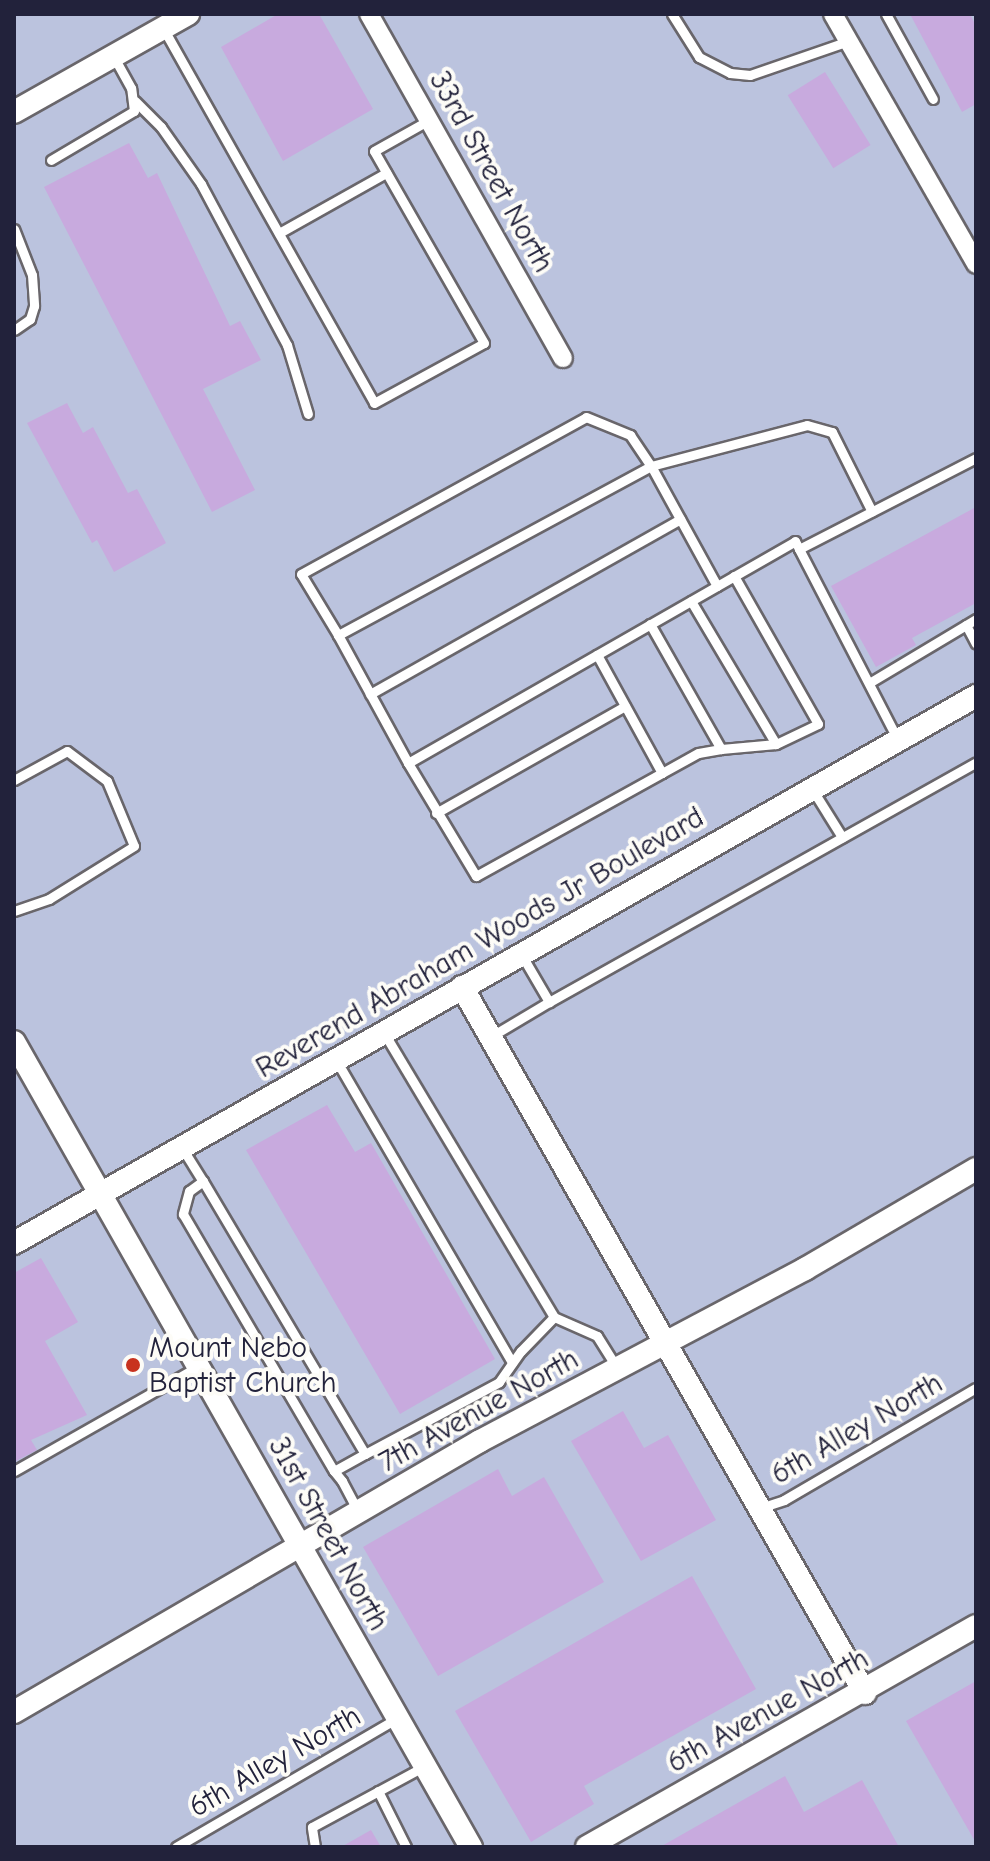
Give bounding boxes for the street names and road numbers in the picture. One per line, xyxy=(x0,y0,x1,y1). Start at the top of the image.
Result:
street label: 33rd Street North xyxy=(421,65,561,279)
street label: Reverend Abraham Woods Jr Boulevard xyxy=(250,800,710,1086)
street label: 7th Avenue North xyxy=(373,1341,585,1481)
street label: 6th Alley North xyxy=(765,1365,949,1493)
street label: 31st Street North xyxy=(260,1431,396,1637)
street label: 6th Avenue North xyxy=(661,1641,875,1781)
street label: 6th Alley North xyxy=(183,1698,367,1826)

